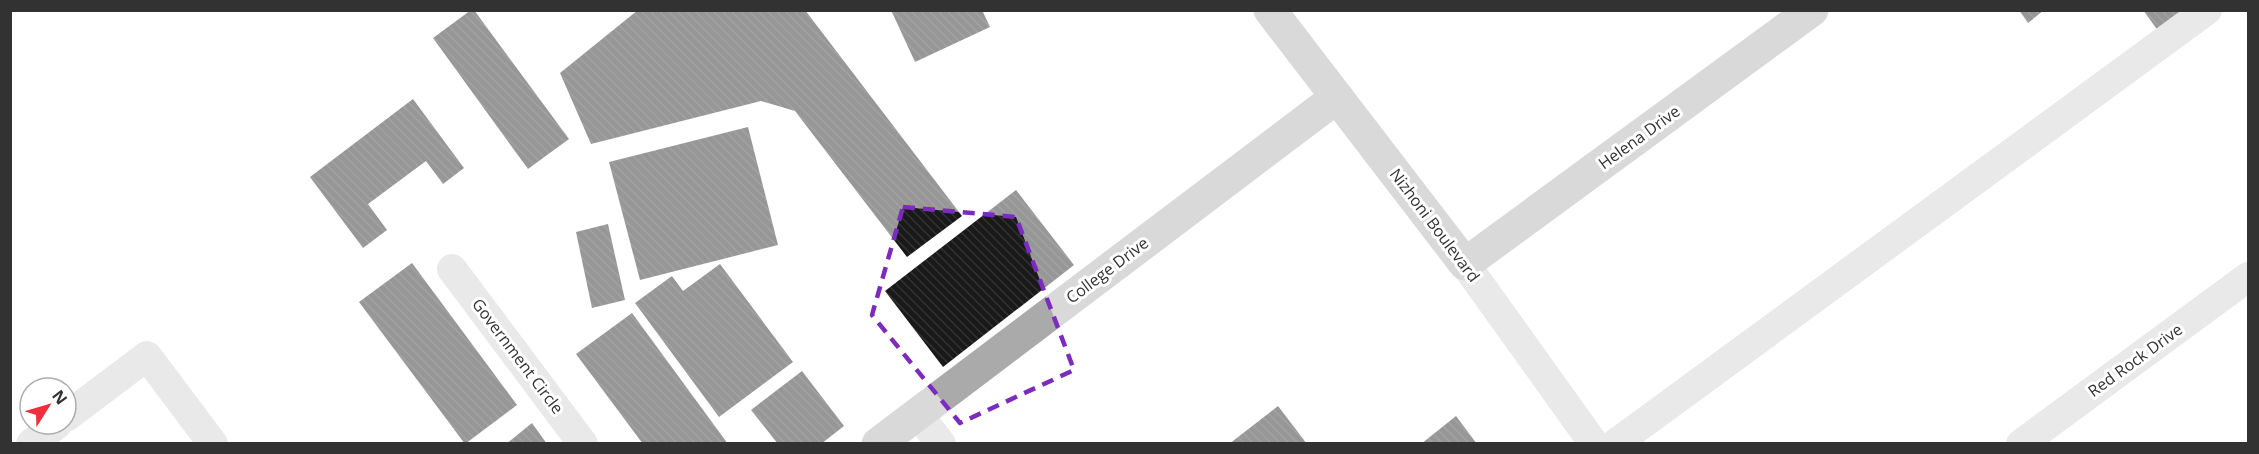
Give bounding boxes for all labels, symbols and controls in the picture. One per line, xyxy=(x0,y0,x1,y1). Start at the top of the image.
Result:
street label: Helena Drive xyxy=(1594,100,1684,174)
street label: Nizhoni Boulevard xyxy=(1385,164,1485,286)
street label: College Drive xyxy=(1061,232,1153,308)
street label: Government Circle xyxy=(467,294,569,418)
street label: Red Rock Drive xyxy=(2083,318,2187,402)
north arrow xyxy=(18,376,78,436)
text: N xyxy=(47,385,73,409)

